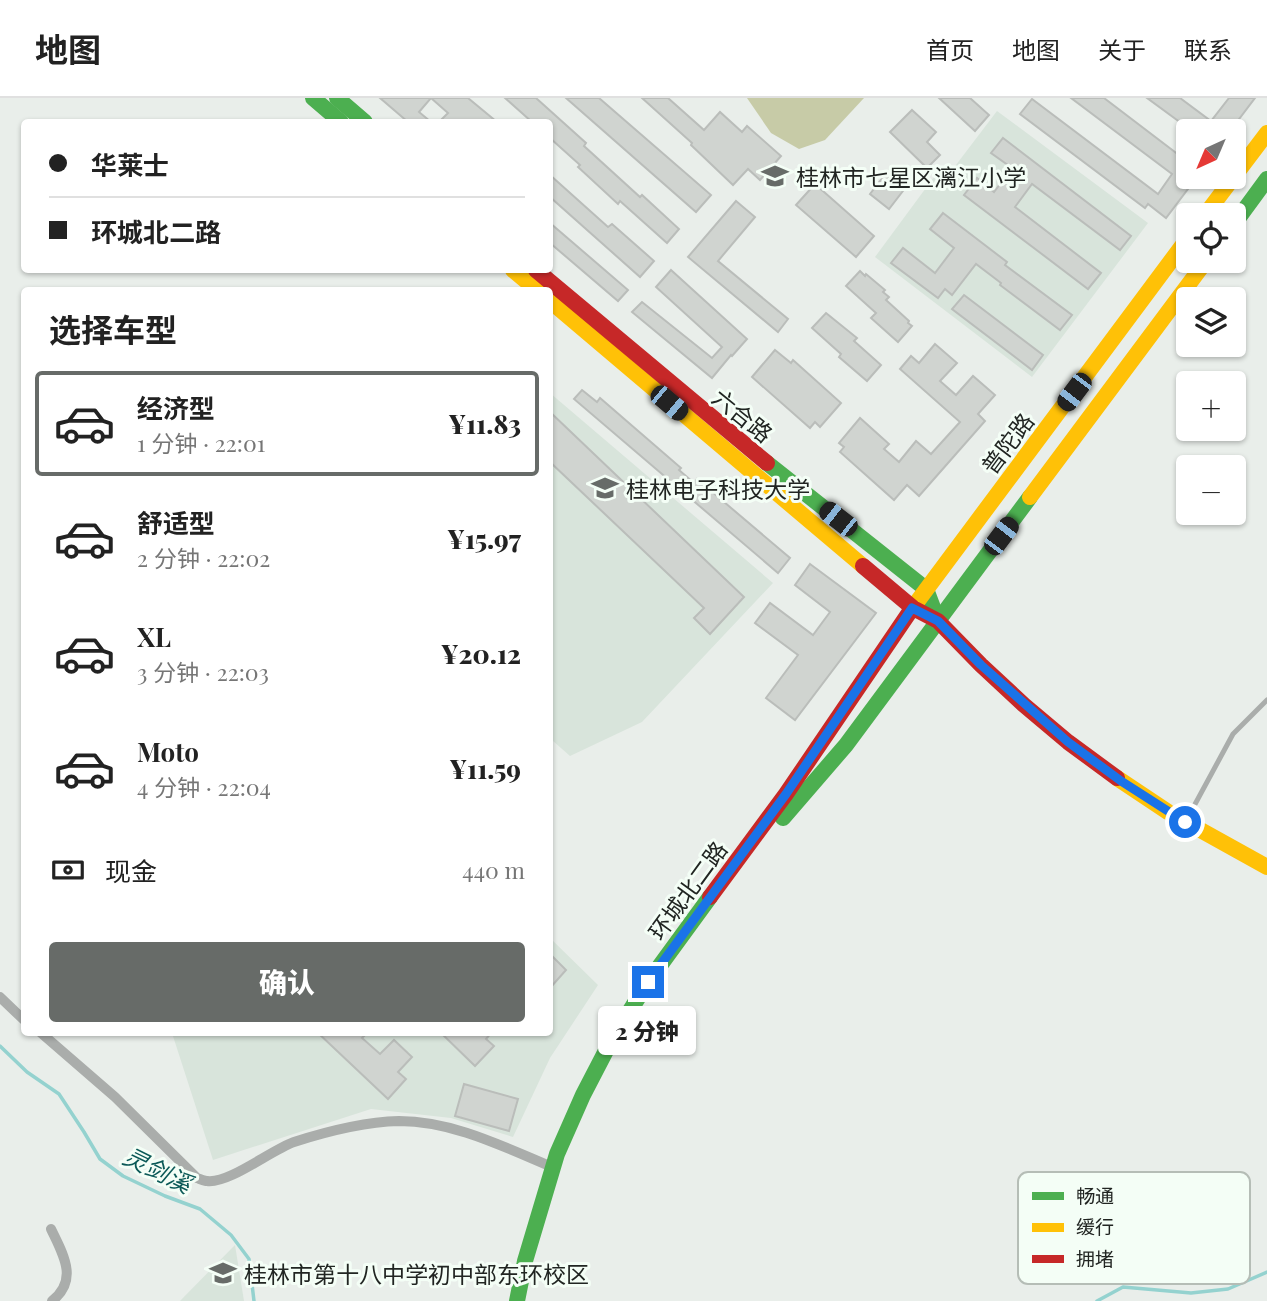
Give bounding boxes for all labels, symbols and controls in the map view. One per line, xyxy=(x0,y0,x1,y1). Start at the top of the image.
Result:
text: 地图 xyxy=(35,26,101,70)
text: 首页 xyxy=(926,33,974,65)
text: 地图 xyxy=(1012,33,1060,65)
text: 关于 xyxy=(1098,33,1146,65)
text: 联系 xyxy=(1184,33,1232,65)
north arrow xyxy=(1176,119,1246,189)
map controls xyxy=(1176,119,1246,525)
text: 华莱士 xyxy=(91,147,169,182)
school or university icon: 桂林市七星区漓江小学 xyxy=(760,161,790,191)
place label: 桂林市七星区漓江小学 xyxy=(796,161,1026,192)
button: locate xyxy=(1176,203,1246,273)
text: 环城北二路 xyxy=(91,214,221,249)
button: layers xyxy=(1176,287,1246,357)
text: 选择车型 xyxy=(49,307,177,350)
car xyxy=(1053,369,1096,415)
button: + xyxy=(1176,371,1246,441)
car xyxy=(647,381,692,425)
street label: 六合路 xyxy=(706,381,780,449)
text: 经济型 xyxy=(137,390,215,425)
icon: car xyxy=(53,392,116,455)
text: ¥11.83 xyxy=(448,406,521,441)
street label: 普陀路 xyxy=(974,406,1040,480)
text: 1 分钟 · 22:01 xyxy=(137,427,265,458)
button: − xyxy=(1176,455,1246,525)
school or university icon: 桂林电子科技大学 xyxy=(590,473,620,503)
place label: 桂林电子科技大学 xyxy=(626,473,810,504)
car xyxy=(815,498,862,540)
text: 舒适型 xyxy=(137,505,215,540)
icon: car xyxy=(53,507,116,570)
car xyxy=(980,513,1023,559)
text: ¥15.97 xyxy=(447,521,521,556)
text: 2 分钟 · 22:02 xyxy=(137,542,270,573)
text: XL xyxy=(137,619,171,654)
icon: car xyxy=(53,622,116,685)
text: ¥20.12 xyxy=(441,636,521,671)
text: 3 分钟 · 22:03 xyxy=(137,656,269,687)
text: Moto xyxy=(137,734,199,769)
icon: car xyxy=(53,737,116,800)
text: ¥11.59 xyxy=(449,751,521,786)
text: 4 分钟 · 22:04 xyxy=(137,771,271,802)
route start xyxy=(1169,806,1201,838)
street label: 环城北二路 xyxy=(641,834,733,946)
icon: cash xyxy=(49,851,87,889)
text: 现金 xyxy=(105,853,157,888)
text: 440 m xyxy=(462,854,525,885)
button: 确认 xyxy=(49,942,525,1022)
route end xyxy=(632,966,664,998)
callout: 2 分钟 xyxy=(599,1006,697,1056)
text: 2 分钟 xyxy=(615,1015,679,1046)
water label: 灵剑溪 xyxy=(119,1139,200,1200)
legend xyxy=(1018,1172,1250,1284)
text: 畅通 xyxy=(1076,1182,1114,1208)
text: 缓行 xyxy=(1076,1213,1114,1239)
text: 拥堵 xyxy=(1076,1245,1114,1271)
school or university icon: 桂林市第十八中学初中部东环校区 xyxy=(208,1258,238,1288)
place label: 桂林市第十八中学初中部东环校区 xyxy=(244,1258,589,1289)

